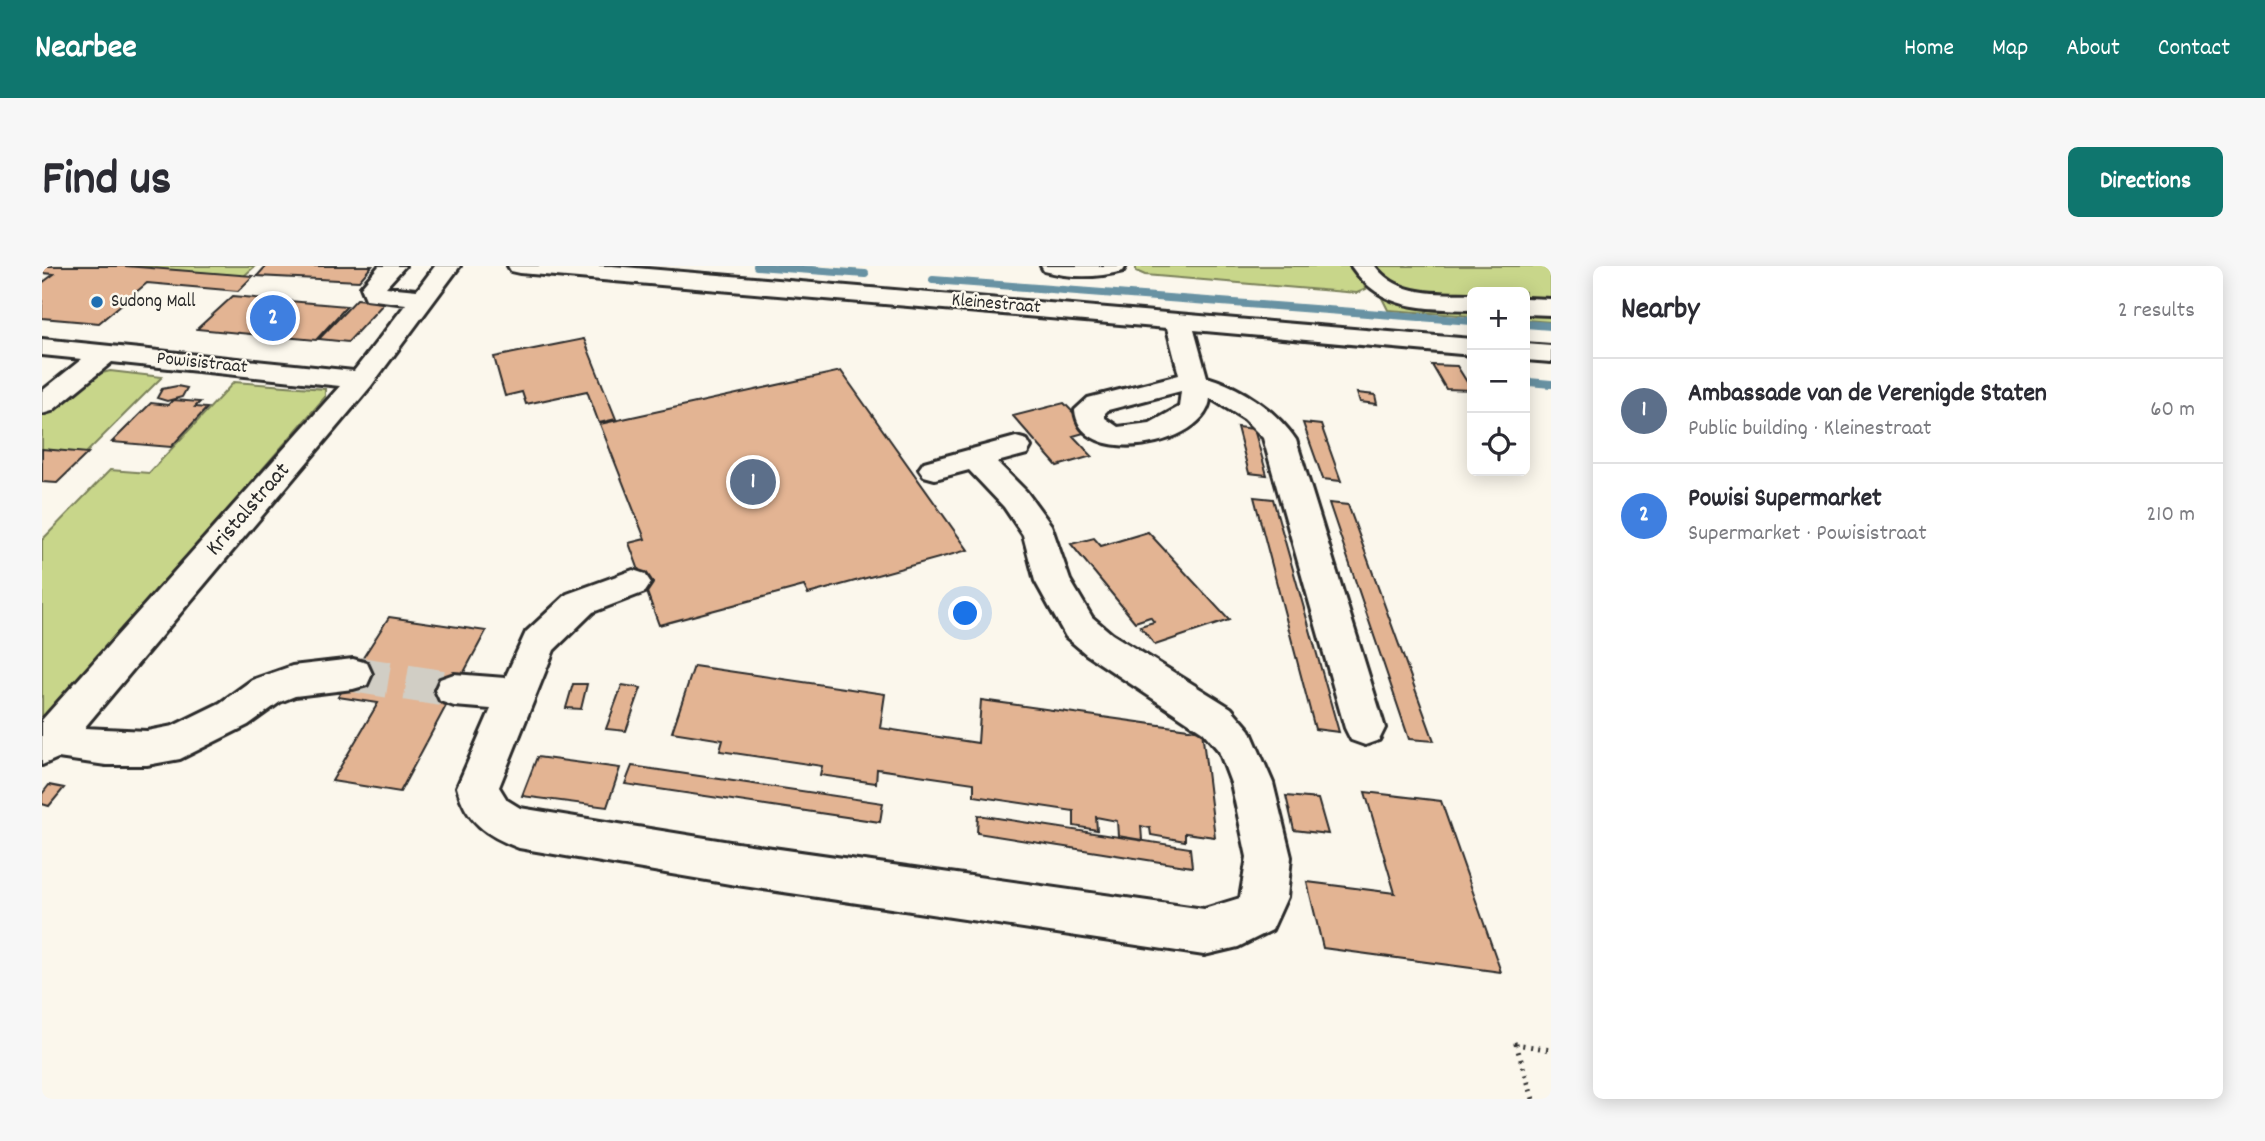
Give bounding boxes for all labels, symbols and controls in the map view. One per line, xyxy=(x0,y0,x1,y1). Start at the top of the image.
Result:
text: Nearbee xyxy=(35,26,137,73)
text: Home xyxy=(1904,32,1954,66)
text: Map xyxy=(1992,32,2028,66)
text: About xyxy=(2066,32,2120,66)
text: Contact xyxy=(2158,32,2230,66)
text: Find us xyxy=(42,147,171,217)
button: Directions xyxy=(2068,147,2223,217)
map controls xyxy=(1467,287,1530,476)
button: + xyxy=(1467,287,1530,350)
street label: Kleinestraat xyxy=(950,288,1042,322)
place label: Sudong Mall xyxy=(111,289,196,316)
text: Nearby xyxy=(1621,290,1699,333)
pin: 2 xyxy=(250,292,296,344)
marker: Sudong Mall xyxy=(89,294,105,310)
text: 2 results xyxy=(2118,295,2195,328)
street label: Powisistraat xyxy=(155,346,249,382)
button: − xyxy=(1467,350,1530,413)
text: Ambassade van de Verenigde Staten xyxy=(1688,376,2047,413)
text: 1 xyxy=(1641,394,1647,427)
text: 60 m xyxy=(2150,394,2195,427)
button: locate xyxy=(1467,413,1530,476)
text: Public building · Kleinestraat xyxy=(1688,413,1932,446)
street label: Kristalstraat xyxy=(199,456,299,564)
pin: 1 xyxy=(730,456,776,508)
text: Powisi Supermarket xyxy=(1688,481,1882,518)
text: 2 xyxy=(1639,499,1649,532)
text: 210 m xyxy=(2146,499,2195,532)
text: Supermarket · Powisistraat xyxy=(1688,518,1927,551)
your location xyxy=(948,596,982,630)

